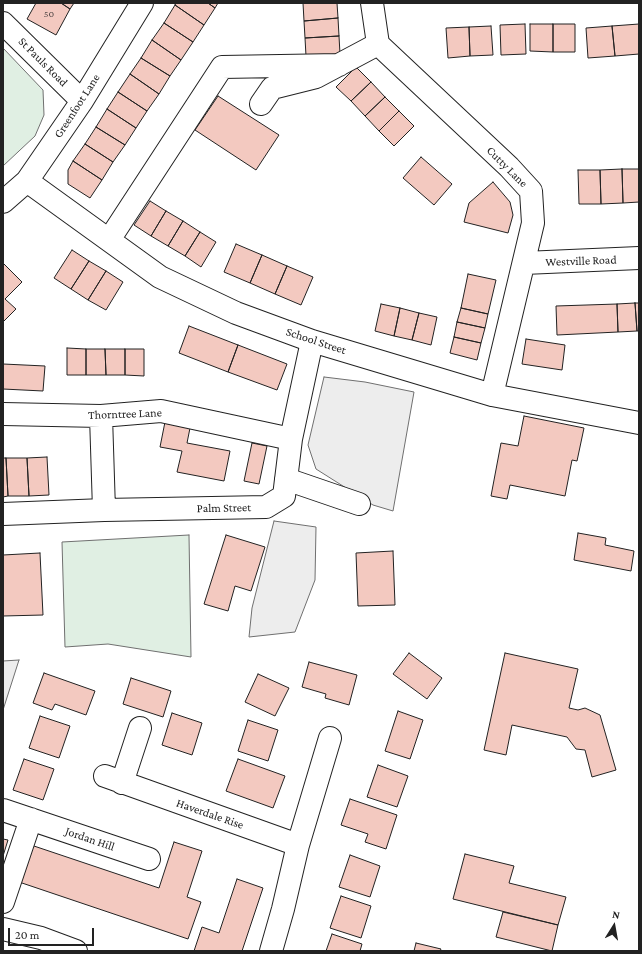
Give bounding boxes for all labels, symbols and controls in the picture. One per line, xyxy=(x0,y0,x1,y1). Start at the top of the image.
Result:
house number: 50 xyxy=(44,8,54,20)
street label: St Pauls Road xyxy=(15,34,71,90)
street label: Greenfoot Lane xyxy=(51,71,103,141)
street label: Cutty Lane xyxy=(483,143,531,191)
street label: Westville Road xyxy=(545,253,617,269)
street label: School Street xyxy=(284,325,348,357)
street label: Thorntree Lane xyxy=(88,406,162,422)
street label: Palm Street xyxy=(197,500,251,516)
street label: Haverdale Rise xyxy=(174,796,246,832)
street label: Jordan Hill xyxy=(63,824,117,854)
north arrow xyxy=(594,906,634,946)
text: N xyxy=(611,908,621,921)
scale bar xyxy=(10,920,96,946)
text: 20 m xyxy=(15,928,39,942)

